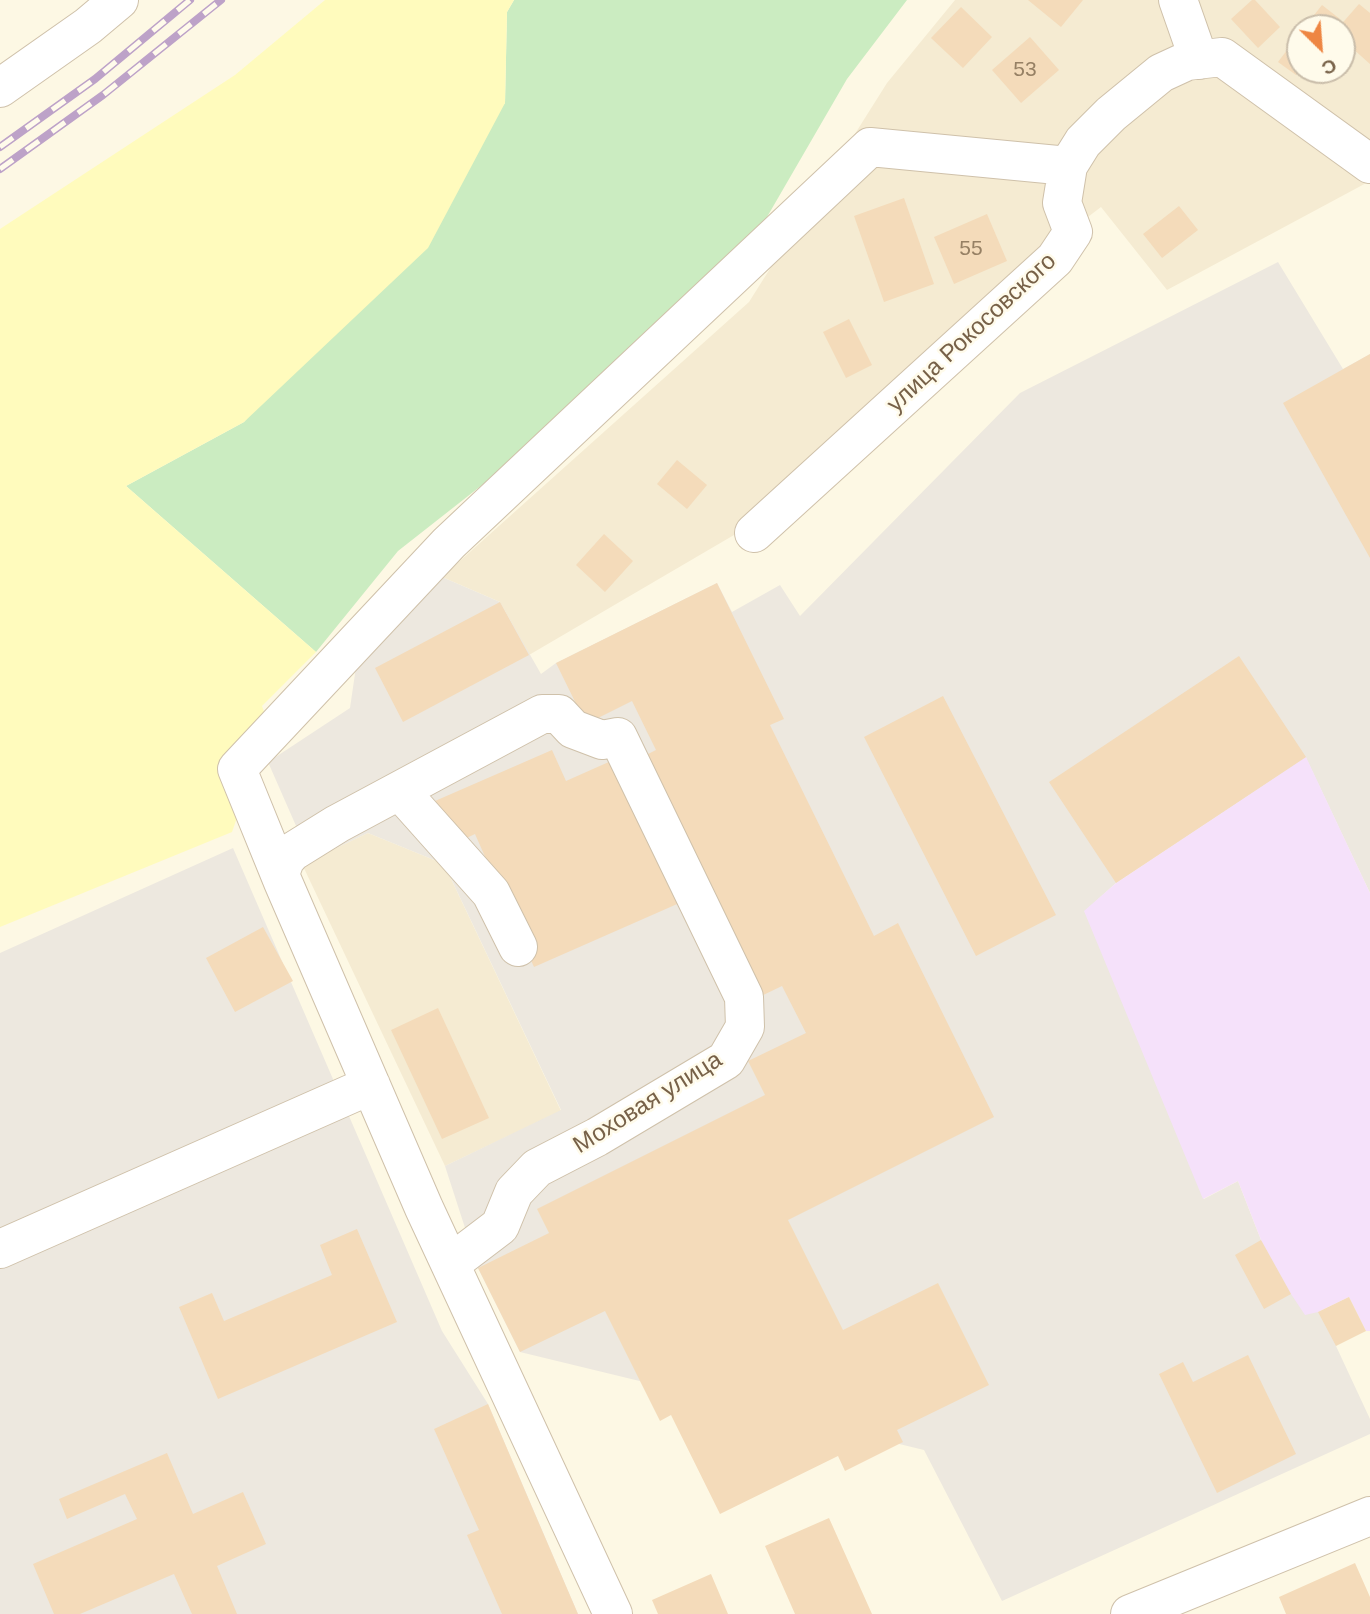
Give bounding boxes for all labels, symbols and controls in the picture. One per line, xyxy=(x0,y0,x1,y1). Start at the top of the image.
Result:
north arrow xyxy=(1286,14,1356,84)
text: С xyxy=(1319,54,1340,79)
house number: 53 xyxy=(1013,57,1037,83)
house number: 55 xyxy=(959,236,983,262)
street label: улица Рокосовского xyxy=(881,247,1063,419)
street label: Моховая улица xyxy=(568,1046,728,1160)

